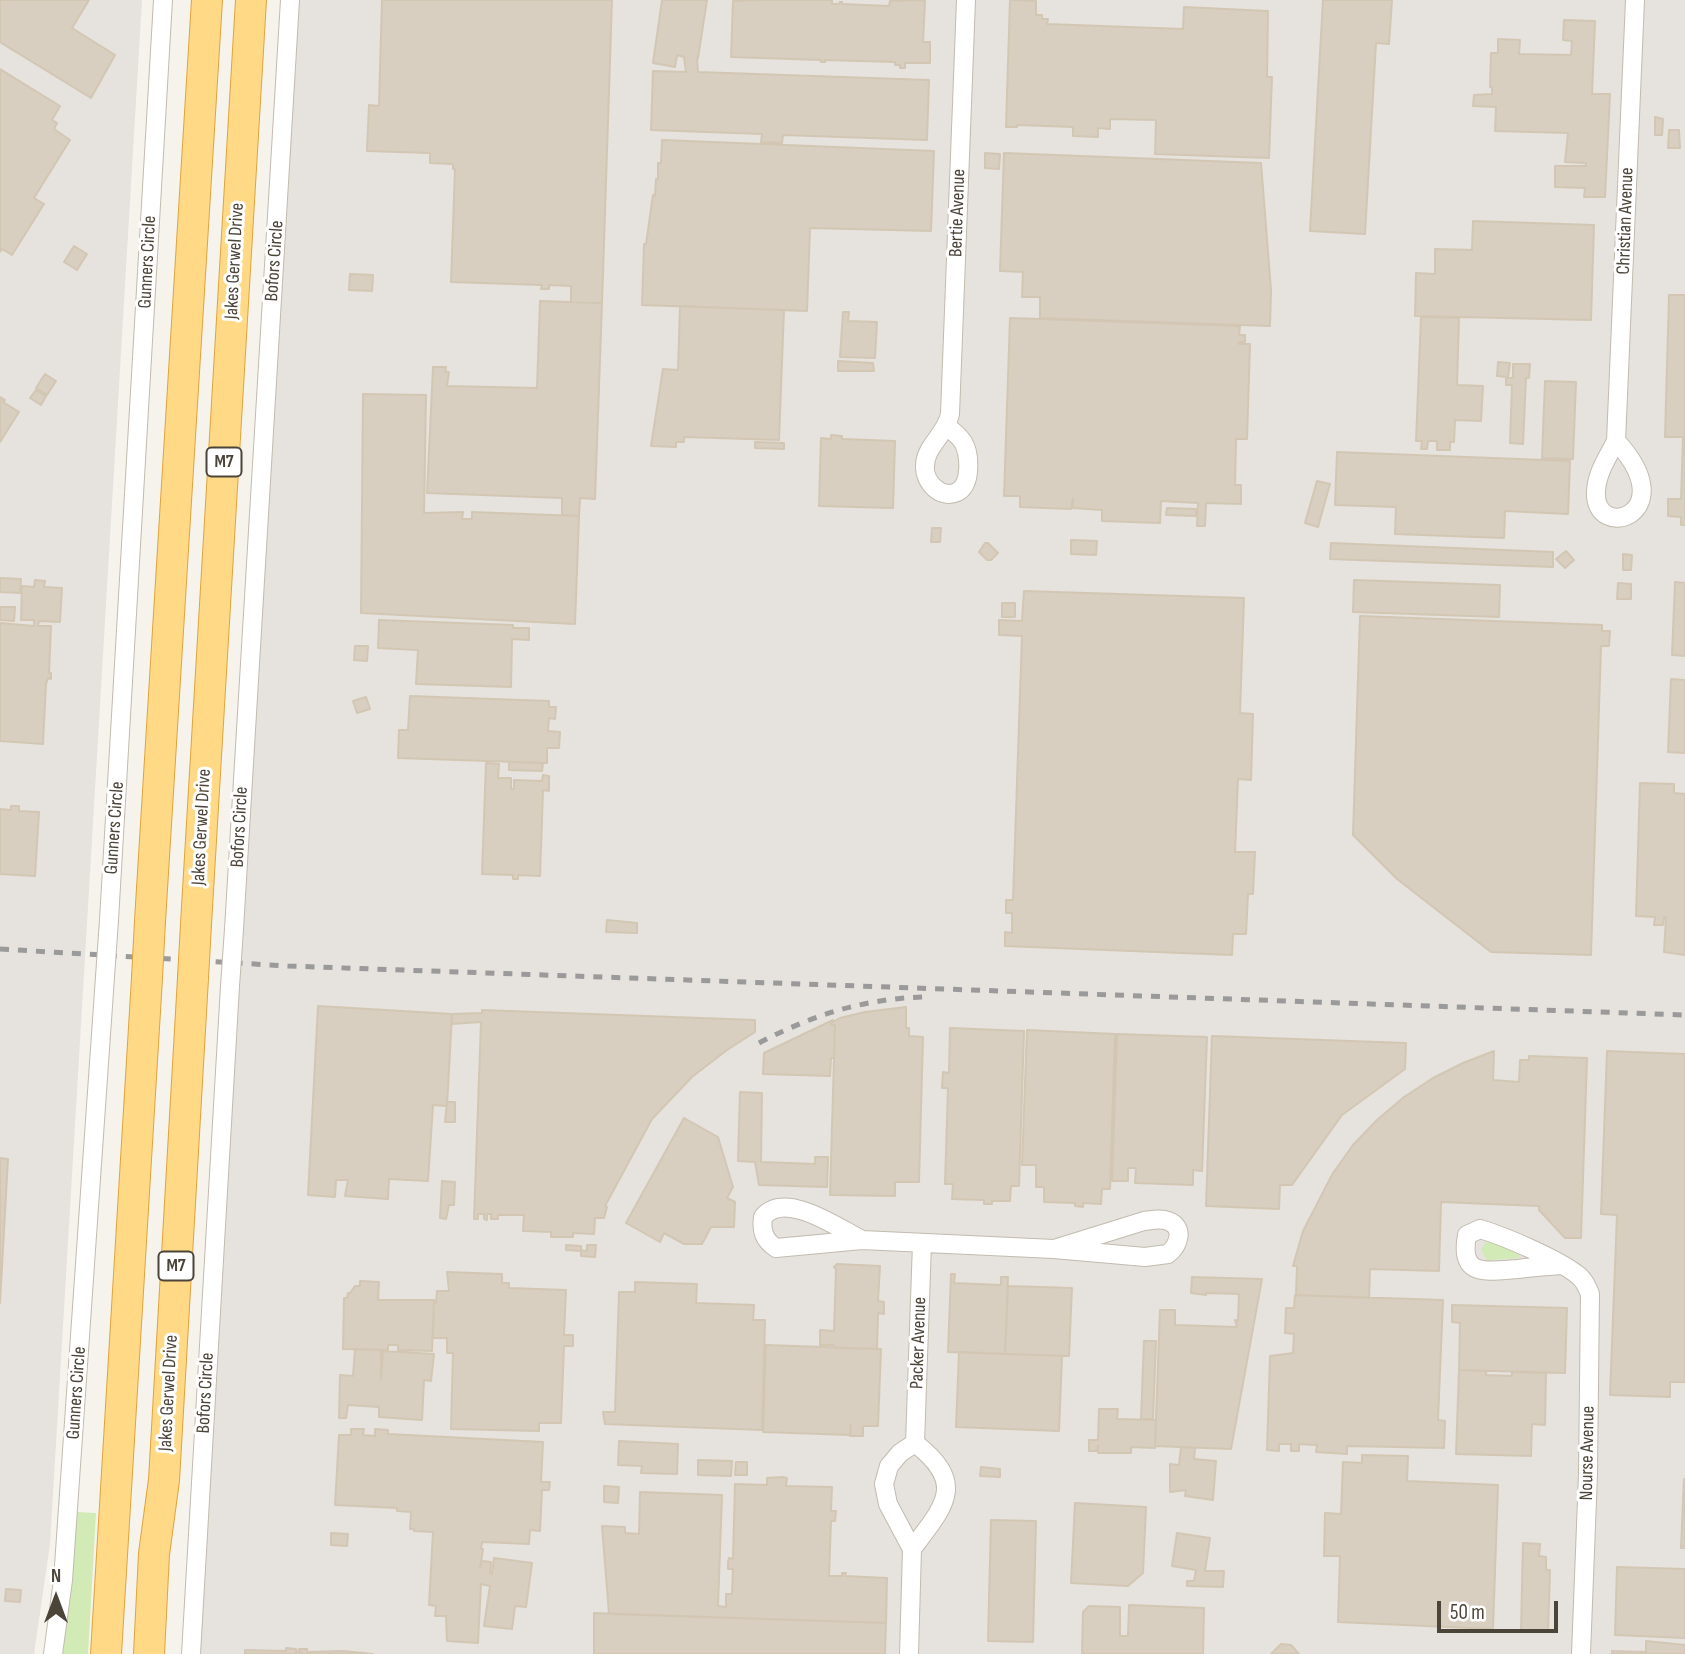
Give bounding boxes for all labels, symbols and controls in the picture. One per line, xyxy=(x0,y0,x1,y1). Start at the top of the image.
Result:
street label: Christian Avenue xyxy=(1613,167,1639,275)
street label: Bertie Avenue xyxy=(945,169,971,257)
street label: Jakes Gerwel Drive xyxy=(221,202,249,320)
street label: Gunners Circle xyxy=(134,215,162,309)
street label: Bofors Circle xyxy=(261,220,289,302)
road number: M7 xyxy=(206,448,242,476)
street label: Jakes Gerwel Drive xyxy=(188,768,216,886)
street label: Gunners Circle xyxy=(100,781,130,875)
street label: Bofors Circle xyxy=(226,786,254,868)
road number: M7 xyxy=(158,1252,194,1280)
street label: Packer Avenue xyxy=(906,1297,932,1389)
street label: Jakes Gerwel Drive xyxy=(155,1334,183,1452)
street label: Gunners Circle xyxy=(62,1346,92,1440)
street label: Bofors Circle xyxy=(192,1352,220,1434)
street label: Nourse Avenue xyxy=(1576,1405,1600,1501)
north arrow xyxy=(21,1563,91,1633)
text: N xyxy=(51,1565,61,1588)
scale bar xyxy=(1440,1588,1561,1632)
text: 50 m xyxy=(1450,1600,1485,1625)

